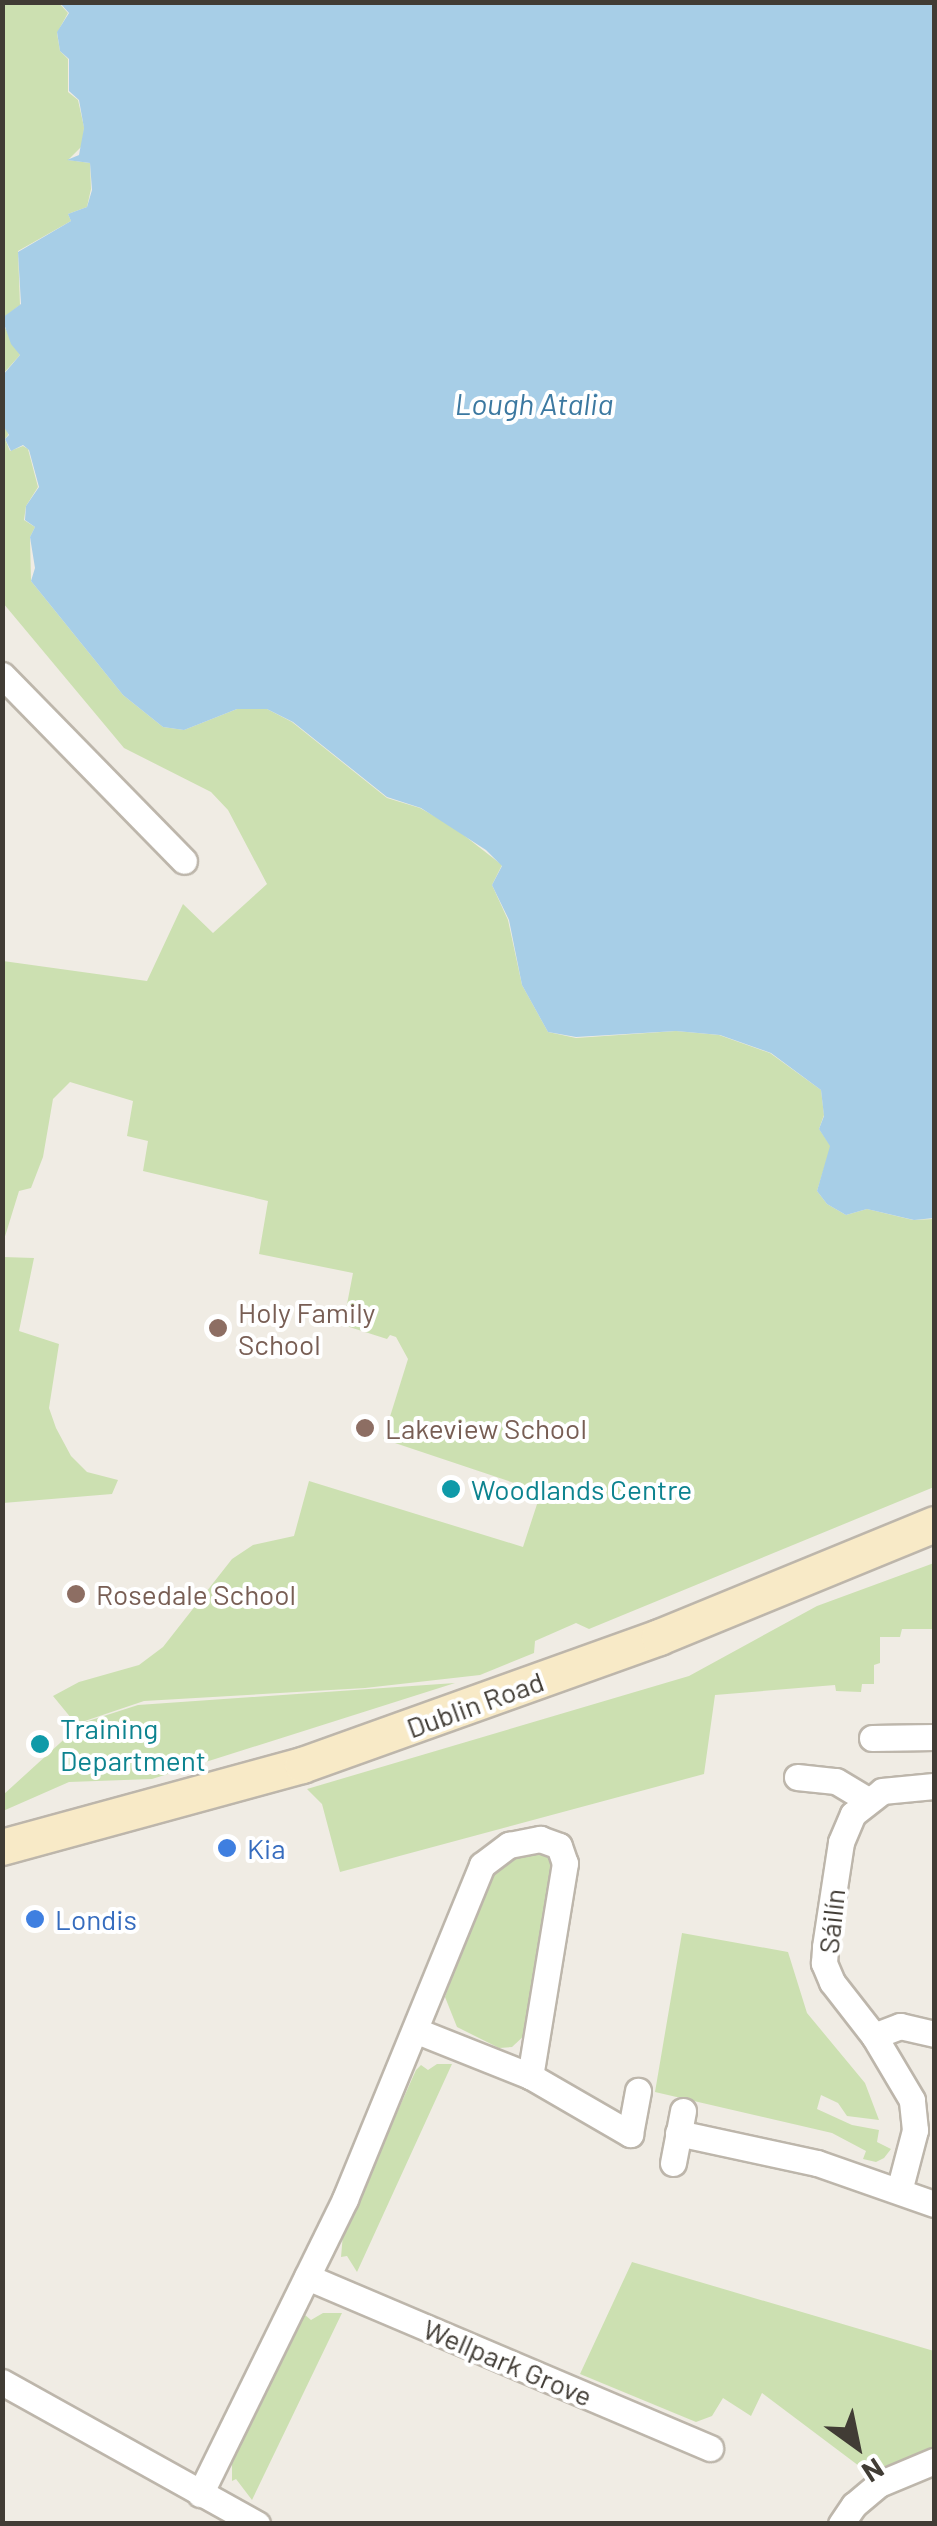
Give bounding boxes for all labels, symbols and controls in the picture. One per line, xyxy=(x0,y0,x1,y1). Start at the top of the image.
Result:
water label: Lough Atalia xyxy=(455,385,613,421)
place label: Holy Family School xyxy=(238,1295,375,1361)
marker: Holy Family School xyxy=(207,1317,229,1339)
place label: Lakeview School xyxy=(385,1411,587,1445)
marker: Lakeview School xyxy=(354,1417,376,1439)
place label: Woodlands Centre xyxy=(471,1472,692,1506)
marker: Woodlands Centre xyxy=(440,1478,462,1500)
place label: Rosedale School xyxy=(96,1577,296,1611)
marker: Rosedale School xyxy=(65,1583,87,1605)
street label: Dublin Road xyxy=(402,1664,548,1744)
place label: Training Department xyxy=(60,1711,206,1777)
marker: Training Department xyxy=(29,1733,51,1755)
place label: Kia xyxy=(247,1831,286,1865)
marker: Kia xyxy=(216,1837,238,1859)
street label: Sáilín xyxy=(811,1887,851,1955)
place label: Londis xyxy=(55,1902,137,1936)
marker: Londis xyxy=(24,1908,46,1930)
street label: Wellpark Grove xyxy=(418,2311,598,2413)
north arrow xyxy=(807,2396,907,2496)
text: N xyxy=(856,2452,890,2490)

